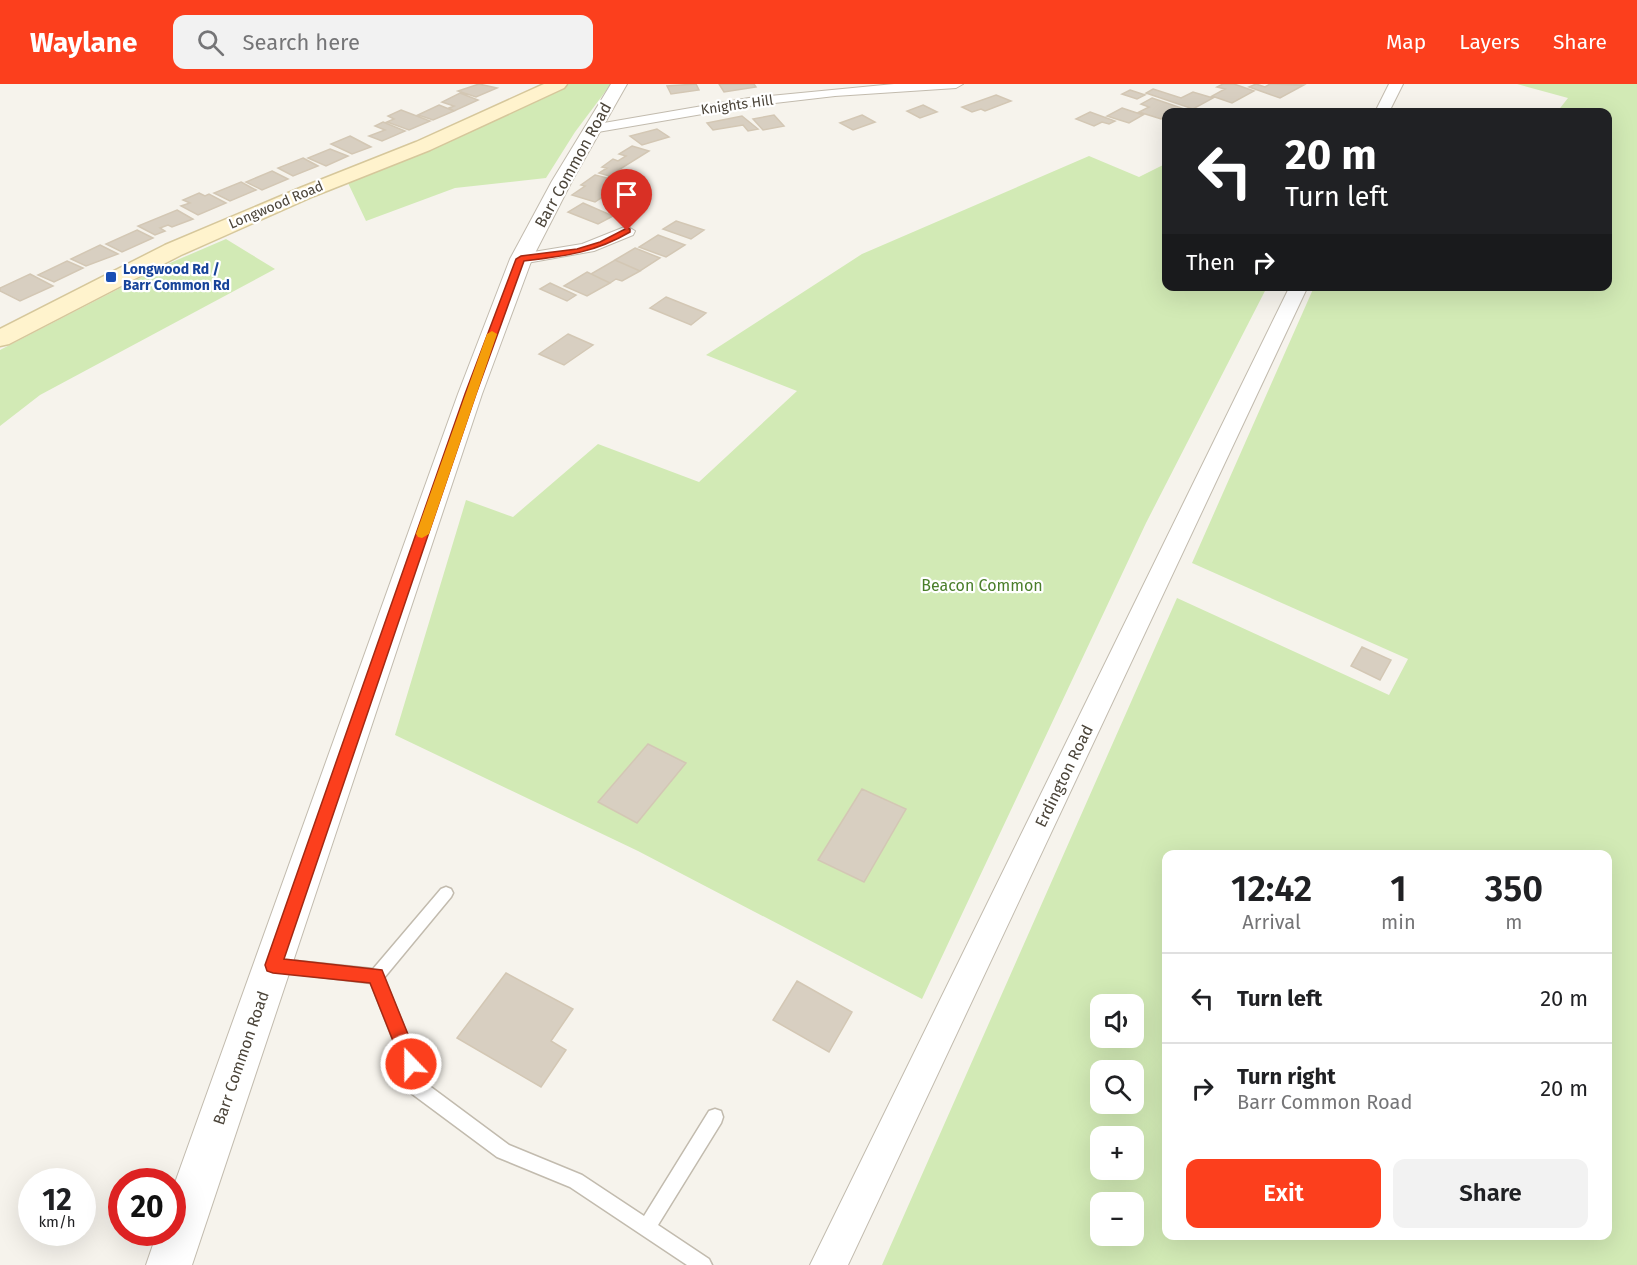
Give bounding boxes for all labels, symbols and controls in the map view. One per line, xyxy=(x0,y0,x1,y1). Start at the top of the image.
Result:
search box xyxy=(173,15,593,69)
text: Waylane xyxy=(30,26,137,59)
icon: search xyxy=(194,26,227,59)
text: Search here xyxy=(242,29,360,56)
text: Map xyxy=(1386,29,1426,55)
text: Layers xyxy=(1459,29,1520,55)
text: Share xyxy=(1553,29,1607,55)
street label: Knights Hill xyxy=(700,92,774,118)
street label: Barr Common Road xyxy=(531,99,615,231)
text: 20 m xyxy=(1285,130,1377,180)
icon: left xyxy=(1186,132,1264,210)
pin xyxy=(601,169,652,231)
street label: Longwood Road xyxy=(226,177,326,233)
icon: arrive xyxy=(610,178,643,211)
text: Turn left xyxy=(1285,181,1388,213)
icon: right xyxy=(1247,246,1280,279)
text: Then xyxy=(1186,249,1235,276)
place label: Longwood Rd / Barr Common Rd xyxy=(123,261,230,294)
marker: Longwood Rd / Barr Common Rd xyxy=(104,270,118,284)
park label: Beacon Common xyxy=(921,576,1043,595)
street label: Erdington Road xyxy=(1031,722,1097,830)
text: 12:42 xyxy=(1231,867,1312,911)
text: 1 xyxy=(1390,867,1407,911)
text: 350 xyxy=(1485,867,1543,911)
text: Arrival xyxy=(1242,910,1301,934)
text: min xyxy=(1381,910,1416,934)
text: m xyxy=(1505,910,1522,934)
icon: left xyxy=(1186,982,1219,1015)
text: Turn left xyxy=(1237,985,1322,1012)
text: 20 m xyxy=(1540,985,1588,1012)
street label: Barr Common Road xyxy=(209,989,273,1127)
map controls xyxy=(1090,994,1144,1246)
button: sound xyxy=(1090,994,1144,1048)
position arrow xyxy=(379,1032,443,1096)
button: search xyxy=(1090,1060,1144,1114)
text: Turn right xyxy=(1237,1063,1336,1090)
icon: right xyxy=(1186,1072,1219,1105)
text: 20 m xyxy=(1540,1075,1588,1102)
text: Barr Common Road xyxy=(1237,1090,1412,1114)
button: + xyxy=(1090,1126,1144,1180)
button: Exit xyxy=(1186,1159,1381,1228)
button: Share xyxy=(1393,1159,1588,1228)
speed limit sign: 20 xyxy=(108,1168,186,1246)
text: 12 xyxy=(42,1182,72,1218)
button: − xyxy=(1090,1192,1144,1246)
text: km/h xyxy=(38,1213,76,1231)

